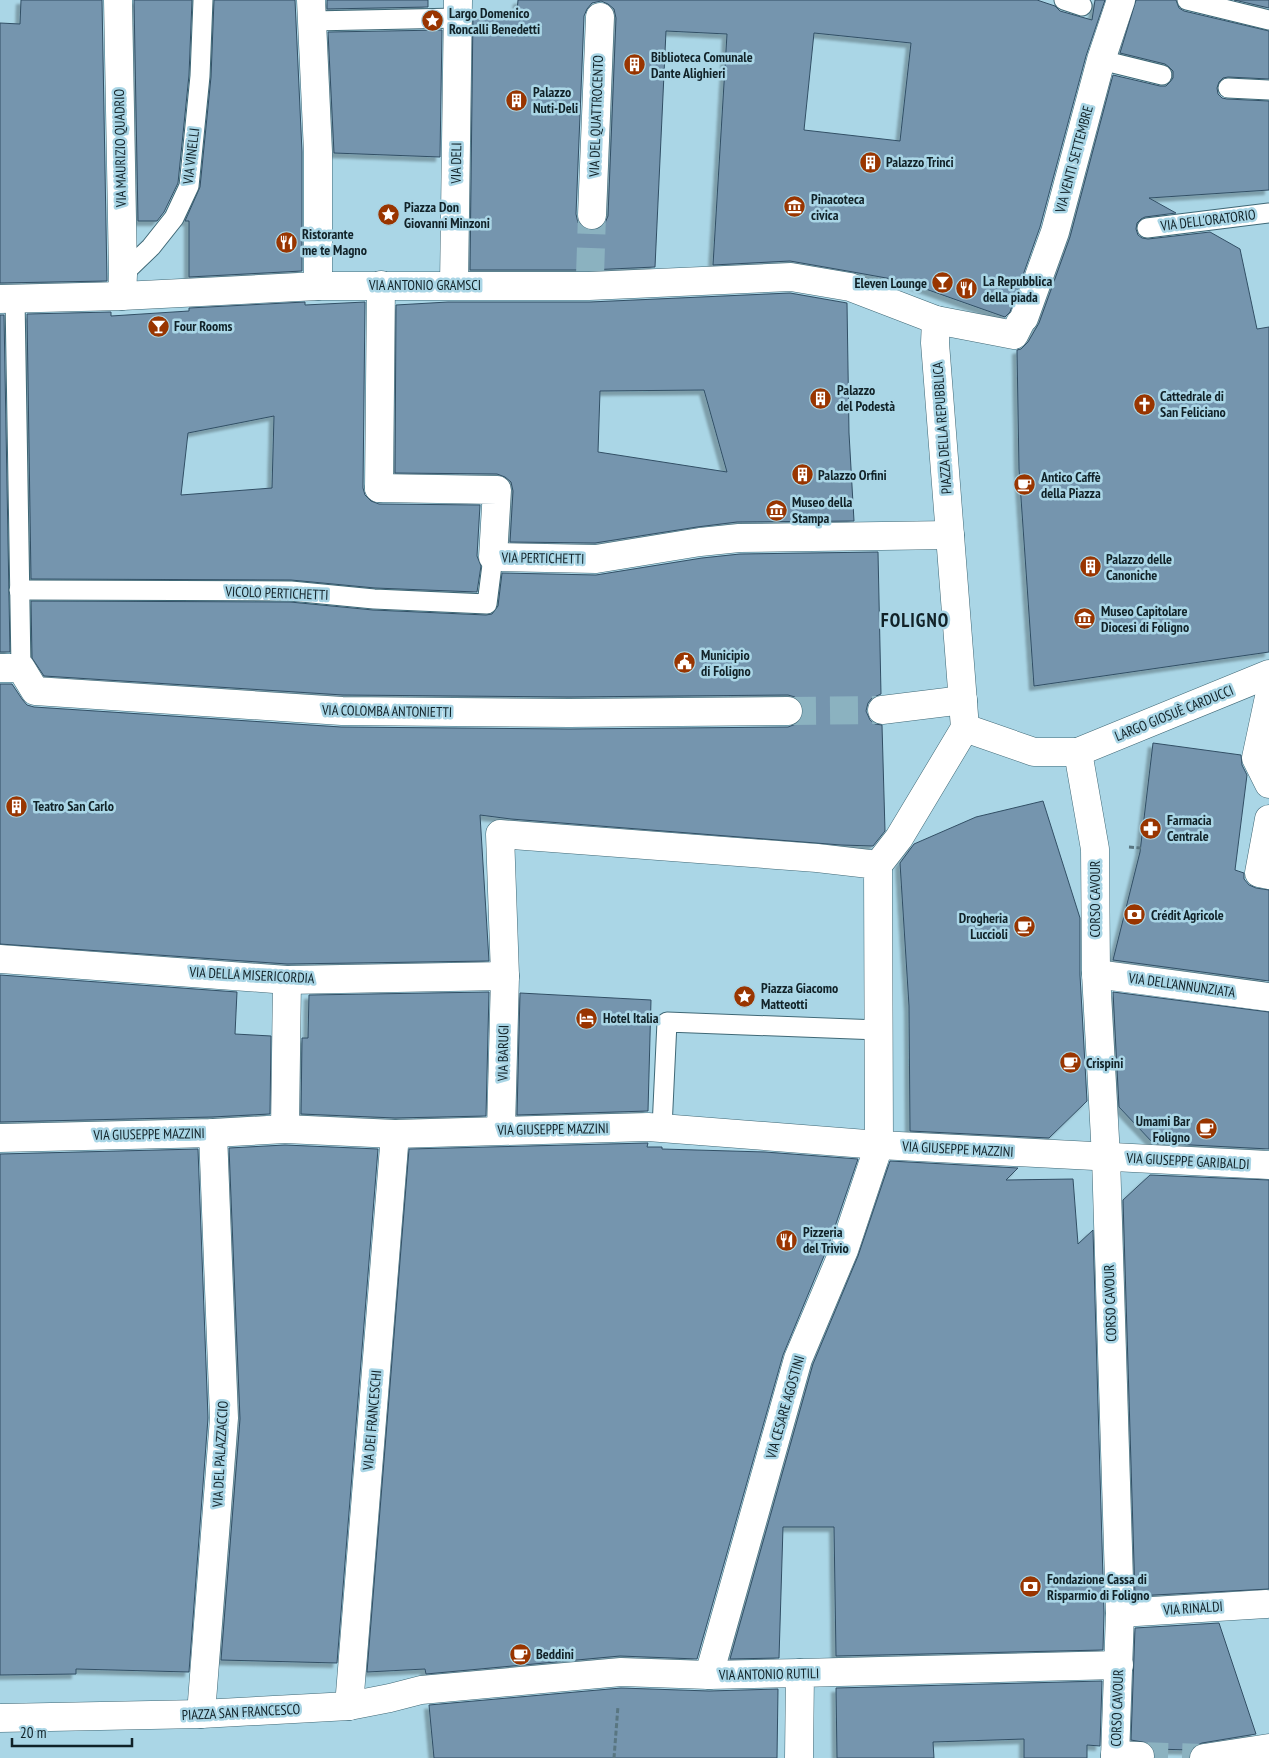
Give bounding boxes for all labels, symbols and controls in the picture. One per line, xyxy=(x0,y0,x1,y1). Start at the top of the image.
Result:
place label: Largo Domenico Roncalli Benedetti xyxy=(449,4,540,38)
place icon: Largo Domenico Roncalli Benedetti xyxy=(421,9,445,33)
place label: Biblioteca Comunale Dante Alighieri xyxy=(651,48,753,82)
building icon: Biblioteca Comunale Dante Alighieri xyxy=(623,53,647,77)
street label: VIA DEL QUATTROCENTO xyxy=(585,55,607,178)
place label: Palazzo Nuti-Deli xyxy=(533,83,578,117)
street label: VIA MAURIZIO QUADRIO xyxy=(110,88,130,208)
building icon: Palazzo Nuti-Deli xyxy=(505,88,529,112)
street label: VIA VENTI SETTEMBRE xyxy=(1051,103,1097,215)
street label: VIA VINELLI xyxy=(178,127,203,186)
street label: VIA DELI xyxy=(447,142,465,185)
building icon: Palazzo Trinci xyxy=(858,150,882,174)
place label: Palazzo Trinci xyxy=(886,153,954,171)
place label: Pinacoteca civica xyxy=(811,190,865,224)
museum icon: Pinacoteca civica xyxy=(783,195,807,219)
place label: Piazza Don Giovanni Minzoni xyxy=(404,198,490,232)
place icon: Piazza Don Giovanni Minzoni xyxy=(376,203,400,227)
street label: VIA DELL'ORATORIO xyxy=(1158,205,1257,235)
place label: Ristorante me te Magno xyxy=(302,225,367,259)
restaurant icon: Ristorante me te Magno xyxy=(274,230,298,254)
bar icon: Eleven Lounge xyxy=(931,271,955,295)
place label: La Repubblica della piada xyxy=(983,272,1052,306)
place label: Eleven Lounge xyxy=(855,274,927,292)
street label: VIA ANTONIO GRAMSCI xyxy=(368,276,481,294)
restaurant icon: La Repubblica della piada xyxy=(955,277,979,301)
bar icon: Four Rooms xyxy=(146,314,170,338)
place label: Four Rooms xyxy=(174,317,233,335)
street label: PIAZZA DELLA REPUBBLICA xyxy=(928,361,956,495)
place label: Palazzo del Podestà xyxy=(837,381,895,415)
building icon: Palazzo del Podestà xyxy=(809,386,833,410)
place label: Cattedrale di San Feliciano xyxy=(1160,387,1226,421)
church icon: Cattedrale di San Feliciano xyxy=(1132,392,1156,416)
building icon: Palazzo Orfini xyxy=(790,463,814,487)
place label: Palazzo Orfini xyxy=(818,466,887,484)
place label: Antico Caffè della Piazza xyxy=(1040,468,1101,502)
cafe icon: Antico Caffè della Piazza xyxy=(1013,473,1037,497)
place label: Museo della Stampa xyxy=(792,493,853,527)
museum icon: Museo della Stampa xyxy=(764,498,788,522)
street label: VIA PERTICHETTI xyxy=(500,548,585,568)
place label: Palazzo delle Canoniche xyxy=(1106,550,1172,584)
building icon: Palazzo delle Canoniche xyxy=(1078,555,1102,579)
street label: VICOLO PERTICHETTI xyxy=(224,582,329,604)
place label: Museo Capitolare Diocesi di Foligno xyxy=(1101,602,1189,636)
museum icon: Museo Capitolare Diocesi di Foligno xyxy=(1073,607,1097,631)
district label: FOLIGNO xyxy=(881,608,949,632)
place label: Municipio di Foligno xyxy=(701,646,751,680)
public building icon: Municipio di Foligno xyxy=(673,651,697,675)
street label: LARGO GIOSUÈ CARDUCCI xyxy=(1112,681,1236,745)
street label: VIA COLOMBA ANTONIETTI xyxy=(321,701,452,721)
building icon: Teatro San Carlo xyxy=(5,794,29,818)
place label: Teatro San Carlo xyxy=(33,797,114,815)
place label: Farmacia Centrale xyxy=(1167,811,1212,845)
pharmacy icon: Farmacia Centrale xyxy=(1139,816,1163,840)
street label: CORSO CAVOUR xyxy=(1086,860,1104,938)
bank icon: Crédit Agricole xyxy=(1123,903,1147,927)
place label: Crédit Agricole xyxy=(1151,906,1224,924)
place label: Drogheria Luccioli xyxy=(959,909,1008,943)
cafe icon: Drogheria Luccioli xyxy=(1012,914,1036,938)
street label: VIA DELLA MISERICORDIA xyxy=(188,963,315,987)
street label: VIA DELL'ANNUNZIATA xyxy=(1127,968,1237,1001)
place label: Piazza Giacomo Matteotti xyxy=(761,979,838,1013)
place icon: Piazza Giacomo Matteotti xyxy=(733,984,757,1008)
hotel icon: Hotel Italia xyxy=(575,1006,599,1030)
place label: Hotel Italia xyxy=(603,1009,659,1027)
street label: VIA BARUGI xyxy=(493,1025,512,1082)
cafe icon: Crispini xyxy=(1058,1051,1082,1075)
place label: Crispini xyxy=(1086,1054,1123,1072)
place label: Umami Bar Foligno xyxy=(1136,1112,1191,1146)
cafe icon: Umami Bar Foligno xyxy=(1194,1117,1218,1141)
street label: VIA GIUSEPPE MAZZINI xyxy=(496,1119,609,1139)
street label: VIA GIUSEPPE MAZZINI xyxy=(92,1124,205,1144)
street label: VIA GIUSEPPE MAZZINI xyxy=(901,1137,1014,1161)
street label: VIA GIUSEPPE GARIBALDI xyxy=(1125,1149,1250,1173)
place label: Pizzeria del Trivio xyxy=(803,1223,849,1257)
restaurant icon: Pizzeria del Trivio xyxy=(775,1228,799,1252)
street label: CORSO CAVOUR xyxy=(1100,1264,1120,1342)
street label: VIA CESARE AGOSTINI xyxy=(761,1353,808,1462)
street label: VIA DEI FRANCESCHI xyxy=(359,1369,385,1472)
street label: VIA DEL PALAZZACCIO xyxy=(208,1400,232,1509)
place label: Fondazione Cassa di Risparmio di Foligno xyxy=(1047,1570,1149,1604)
bank icon: Fondazione Cassa di Risparmio di Foligno xyxy=(1019,1575,1043,1599)
street label: VIA RINALDI xyxy=(1162,1597,1223,1619)
cafe icon: Beddini xyxy=(508,1642,532,1666)
place label: Beddini xyxy=(536,1645,574,1663)
street label: VIA ANTONIO RUTILI xyxy=(718,1664,819,1684)
street label: CORSO CAVOUR xyxy=(1107,1669,1127,1747)
street label: PIAZZA SAN FRANCESCO xyxy=(181,1700,301,1724)
scale bar xyxy=(12,1716,132,1748)
text: 20 m xyxy=(20,1723,46,1742)

